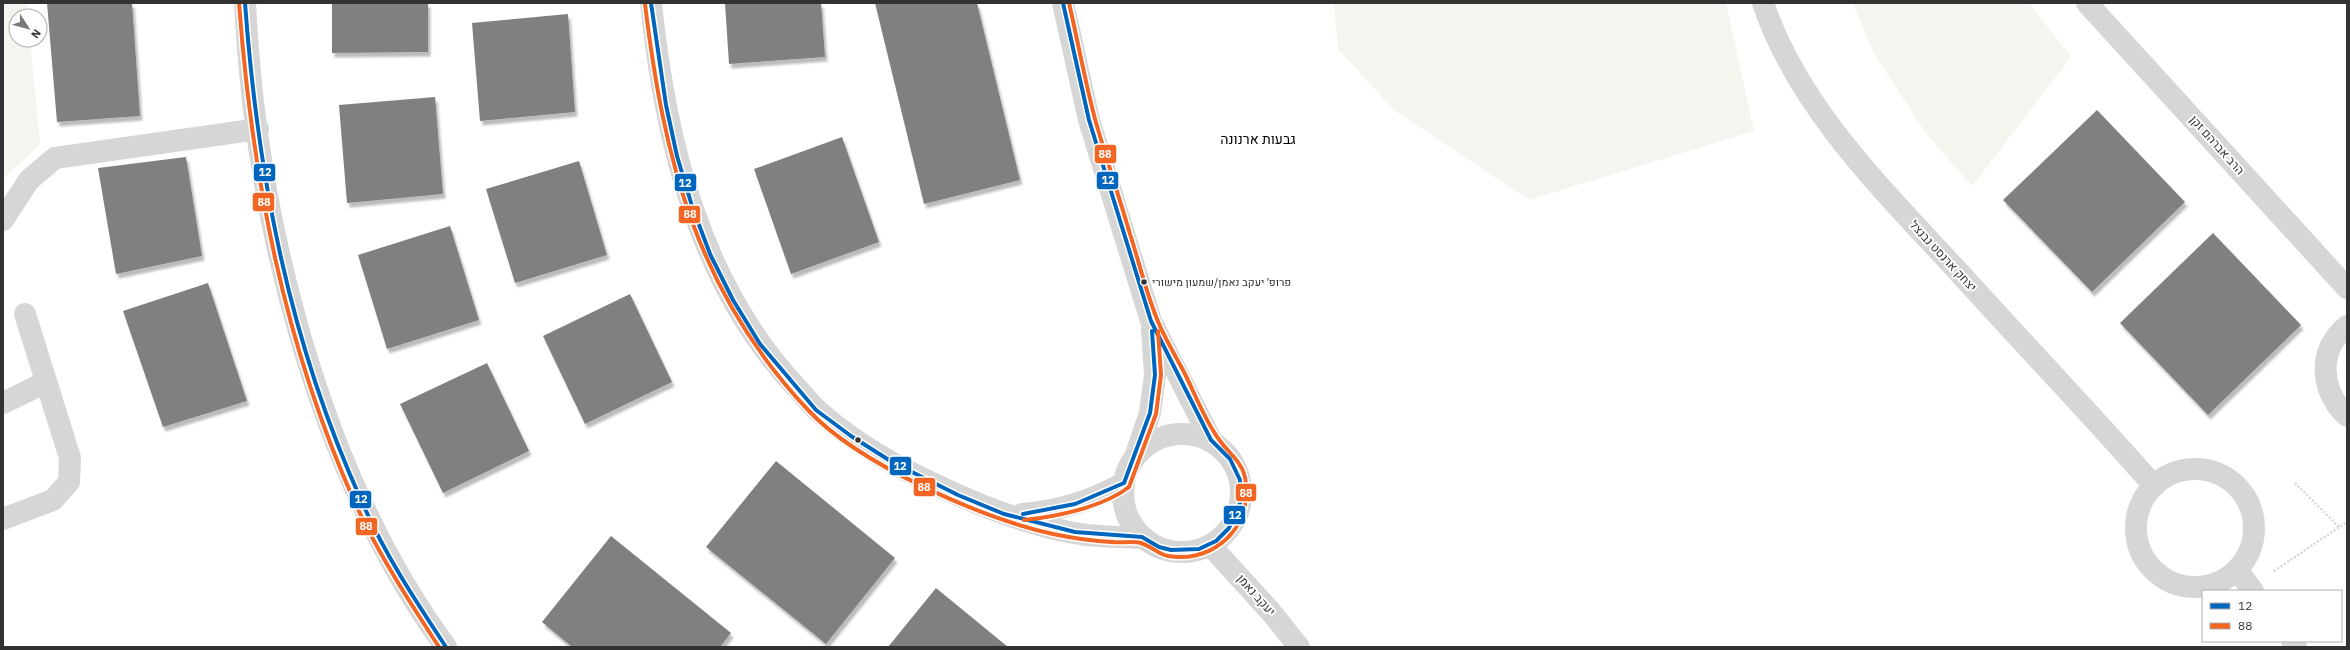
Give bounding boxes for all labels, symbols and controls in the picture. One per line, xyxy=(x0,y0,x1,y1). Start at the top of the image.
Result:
north arrow xyxy=(8,8,48,48)
text: N xyxy=(28,27,44,41)
street label: הרב אברהם זקן xyxy=(2187,112,2248,177)
district label: גבעות ארנונה xyxy=(1220,130,1296,148)
line badge: 88 xyxy=(1094,144,1117,164)
text: 88 xyxy=(1098,147,1112,161)
line badge: 12 xyxy=(253,163,276,182)
text: 12 xyxy=(258,165,272,179)
line badge: 12 xyxy=(1096,171,1119,190)
line badge: 12 xyxy=(674,173,697,192)
text: 12 xyxy=(1101,173,1115,187)
text: 12 xyxy=(678,176,692,190)
line badge: 88 xyxy=(252,192,275,212)
text: 88 xyxy=(257,195,271,209)
line badge: 88 xyxy=(678,205,701,224)
text: 88 xyxy=(683,207,697,221)
street label: יצחק ארנסט נבנצל xyxy=(1907,217,1980,294)
place label: פרופ׳ יעקב נאמן/שמעון מישורי xyxy=(1152,275,1291,289)
marker: פרופ׳ יעקב נאמן/שמעון מישורי xyxy=(1139,277,1149,287)
unlabelled marker xyxy=(853,435,863,445)
line badge: 12 xyxy=(889,456,912,476)
text: 12 xyxy=(893,459,907,473)
line badge: 88 xyxy=(913,477,936,497)
text: 88 xyxy=(917,480,931,494)
line badge: 88 xyxy=(1235,483,1257,502)
text: 88 xyxy=(1239,486,1253,500)
line badge: 12 xyxy=(349,490,372,509)
text: 12 xyxy=(354,492,368,506)
line badge: 12 xyxy=(1223,505,1246,525)
text: 12 xyxy=(1228,508,1242,522)
line badge: 88 xyxy=(355,517,378,536)
text: 88 xyxy=(359,519,373,533)
street label: יעקב נאמן xyxy=(1234,571,1279,618)
legend xyxy=(2202,590,2342,642)
text: 12 xyxy=(2238,598,2252,613)
text: 88 xyxy=(2238,618,2252,633)

